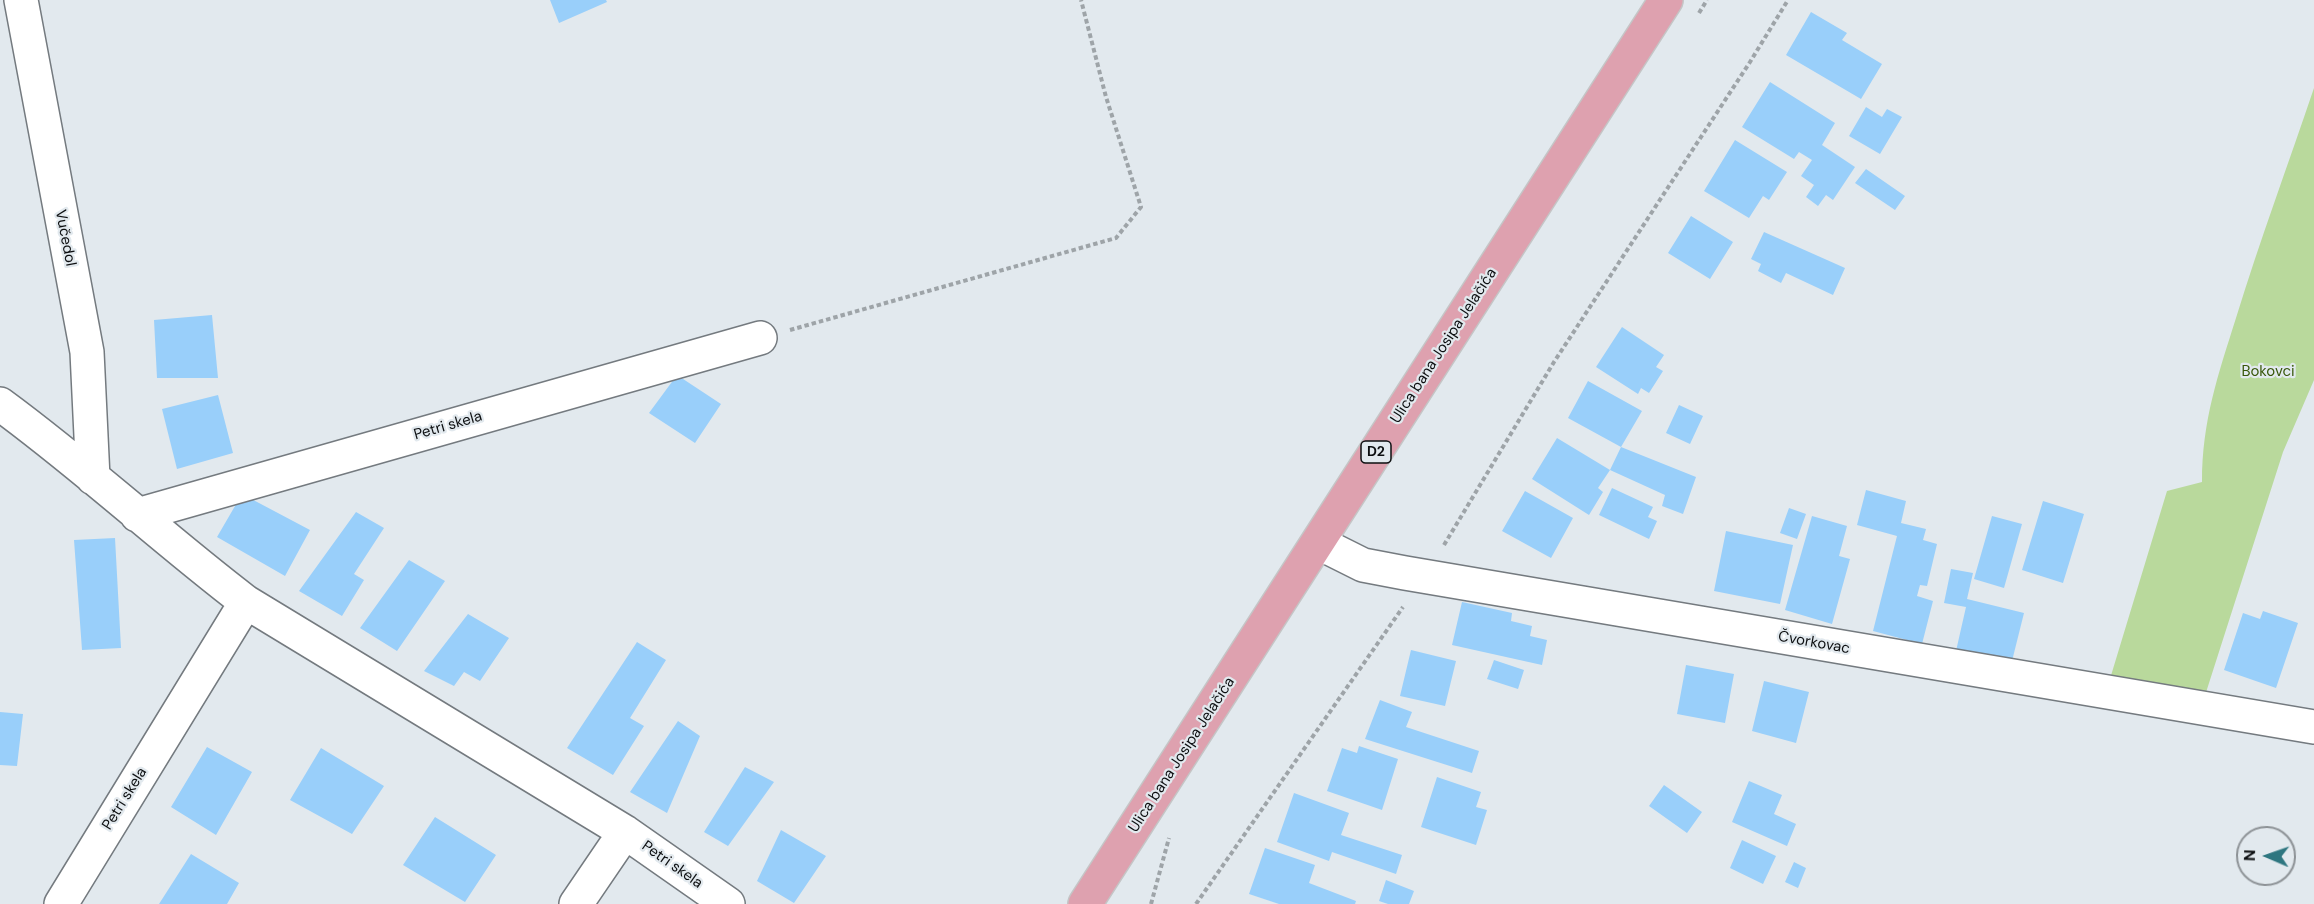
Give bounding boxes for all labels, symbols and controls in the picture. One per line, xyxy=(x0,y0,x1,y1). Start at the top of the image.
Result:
street label: Vučedol xyxy=(51,208,79,268)
street label: Ulica bana Josipa Jelačića xyxy=(1387,265,1501,427)
park label: Bokovci xyxy=(2241,363,2295,381)
street label: Petri skela xyxy=(412,408,484,444)
road number: D2 xyxy=(1361,441,1391,463)
street label: Čvorkovac xyxy=(1777,628,1851,658)
street label: Ulica bana Josipa Jelačića xyxy=(1125,674,1239,836)
street label: Petri skela xyxy=(99,764,151,834)
north arrow xyxy=(2236,826,2296,886)
street label: Petri skela xyxy=(638,838,706,892)
text: N xyxy=(2239,849,2260,862)

